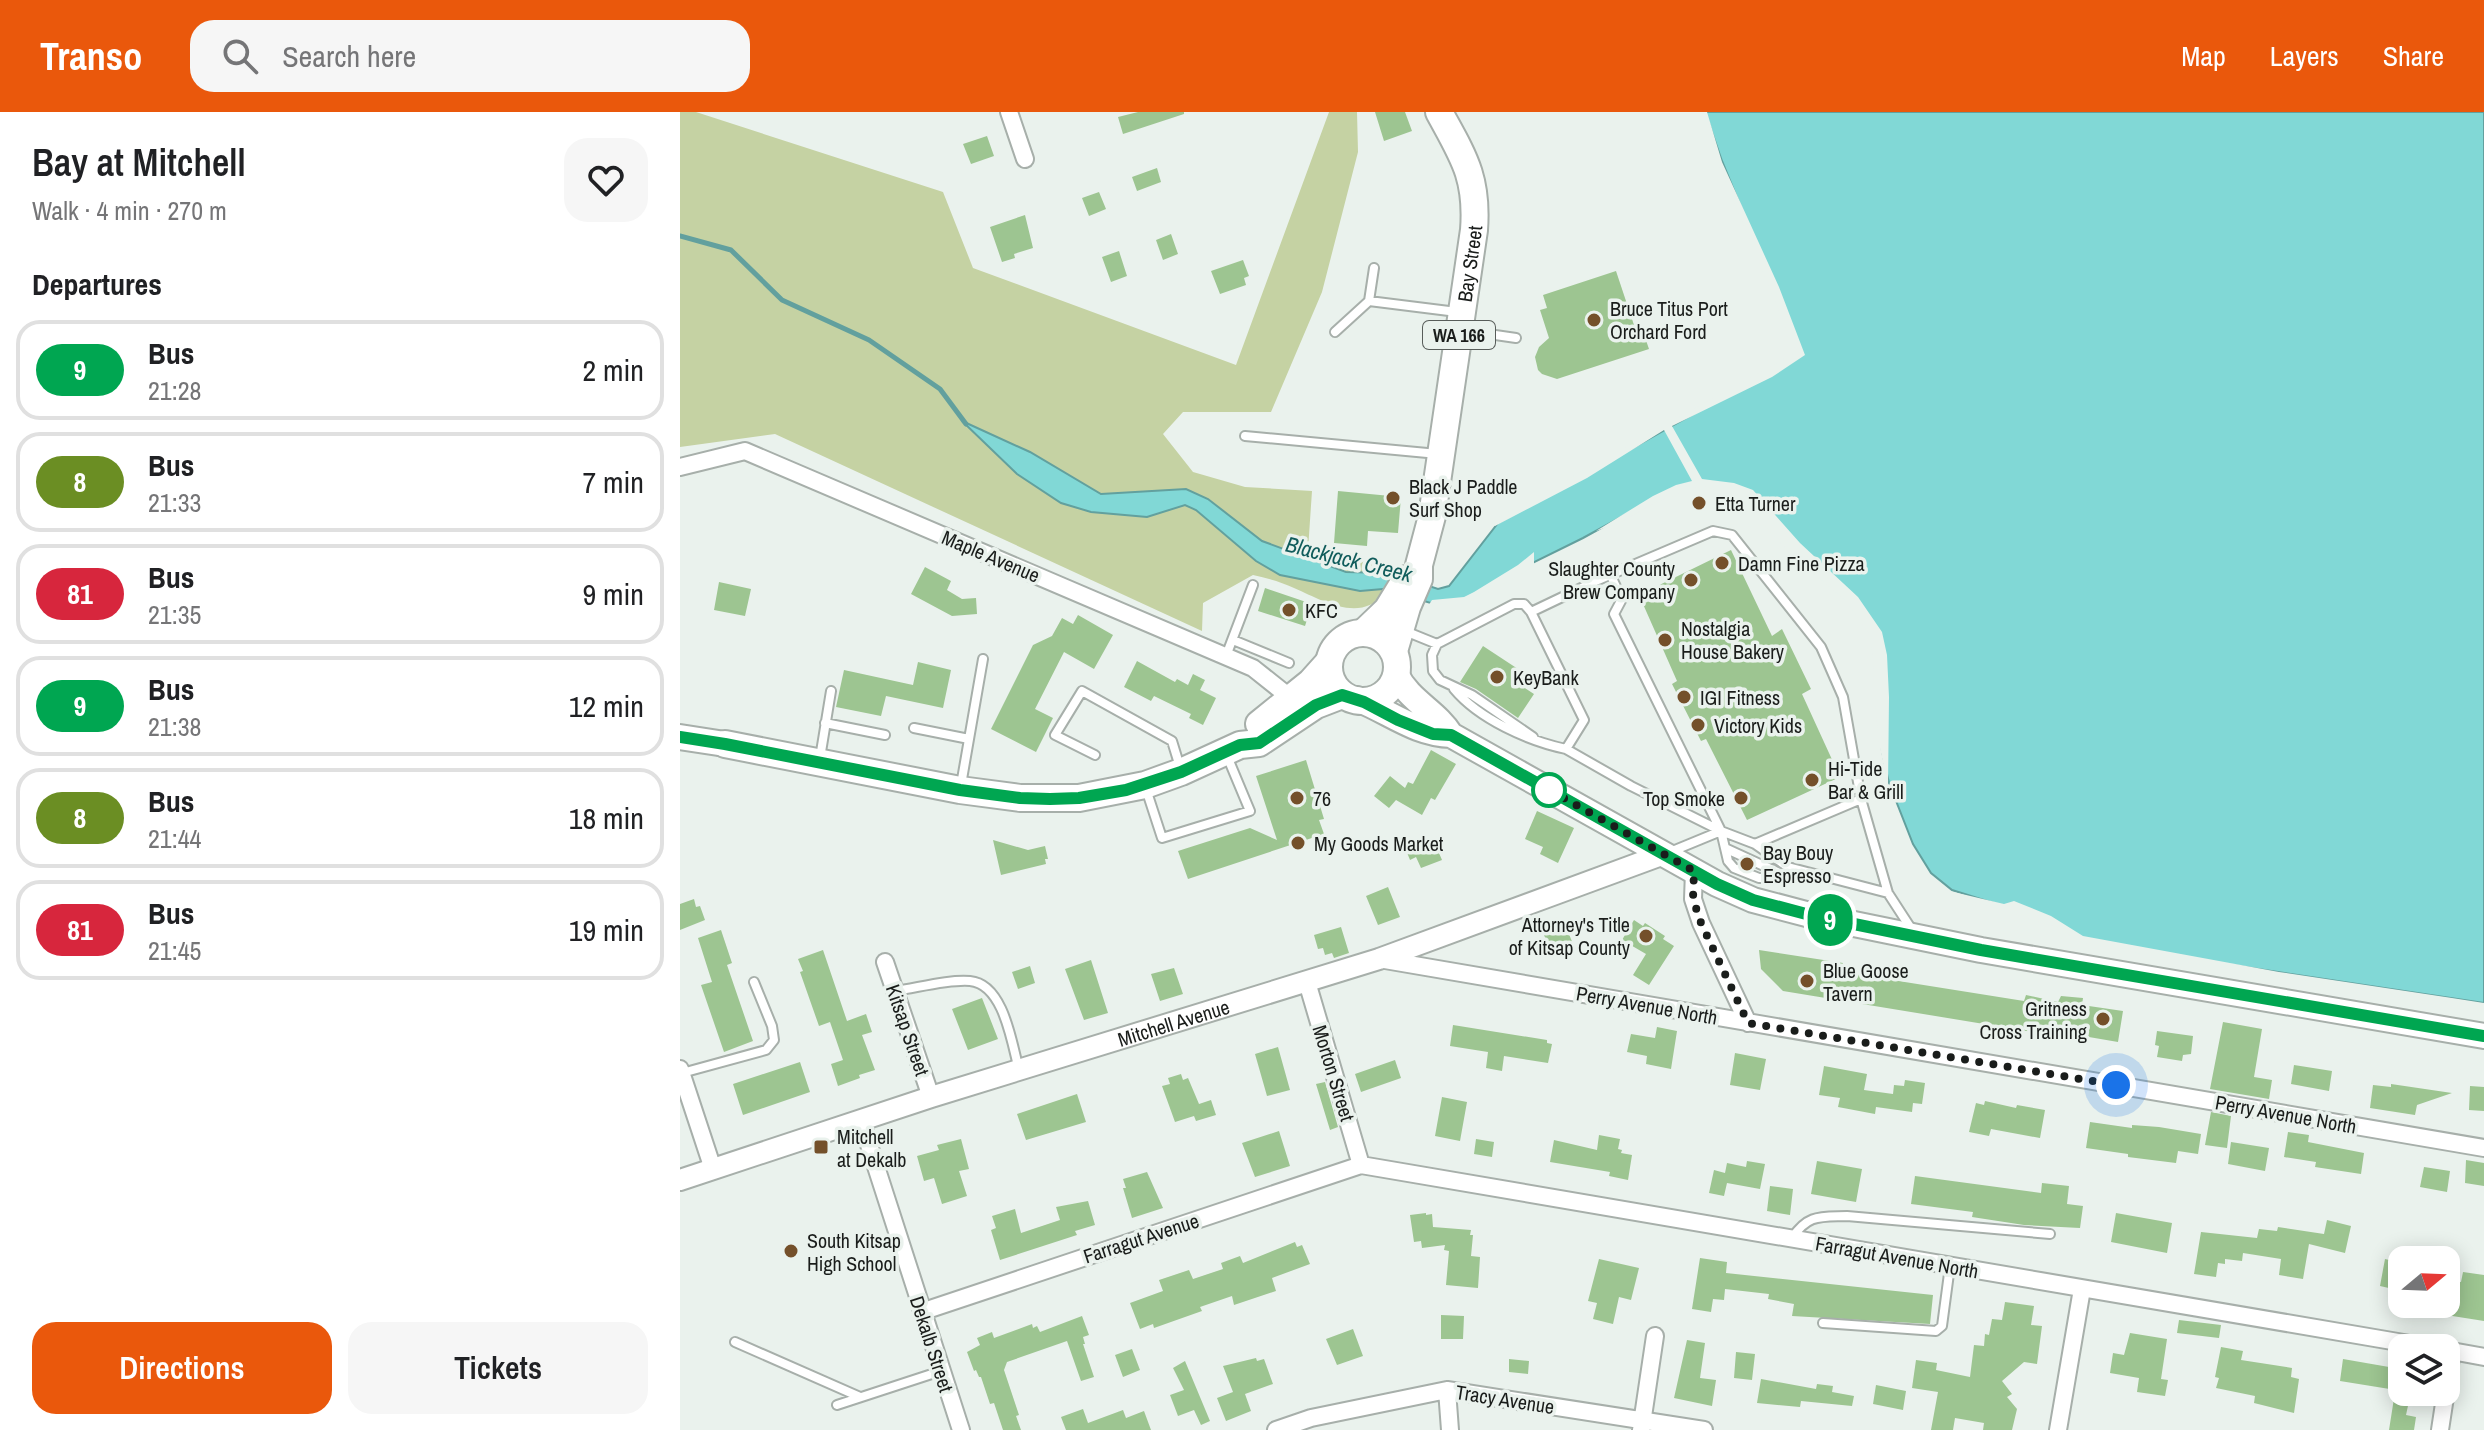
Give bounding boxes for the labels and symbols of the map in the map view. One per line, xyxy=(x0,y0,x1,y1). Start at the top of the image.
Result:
street label: Bay Street xyxy=(1450,224,1488,304)
place label: Bruce Titus Port Orchard Ford xyxy=(1610,295,1728,345)
marker: Bruce Titus Port Orchard Ford xyxy=(1585,311,1603,329)
road number: WA 166 xyxy=(1423,321,1495,349)
place label: Black J Paddle Surf Shop xyxy=(1409,473,1517,523)
marker: Black J Paddle Surf Shop xyxy=(1384,489,1402,507)
place label: Etta Turner xyxy=(1715,490,1796,517)
marker: Etta Turner xyxy=(1690,494,1708,512)
street label: Maple Avenue xyxy=(938,523,1044,589)
water label: Blackjack Creek xyxy=(1283,529,1416,589)
place label: Damn Fine Pizza xyxy=(1738,550,1865,577)
marker: Damn Fine Pizza xyxy=(1713,554,1731,572)
place label: Slaughter County Brew Company xyxy=(1548,555,1676,605)
marker: Slaughter County Brew Company xyxy=(1682,571,1700,589)
place label: KFC xyxy=(1305,597,1338,624)
marker: KFC xyxy=(1280,601,1298,619)
place label: Nostalgia House Bakery xyxy=(1681,615,1785,665)
marker: Nostalgia House Bakery xyxy=(1656,631,1674,649)
place label: KeyBank xyxy=(1513,664,1579,691)
marker: KeyBank xyxy=(1488,668,1506,686)
place label: IGI Fitness xyxy=(1700,684,1780,711)
marker: IGI Fitness xyxy=(1675,688,1693,706)
place label: Victory Kids xyxy=(1714,712,1802,739)
marker: Victory Kids xyxy=(1689,716,1707,734)
place label: Hi-Tide Bar & Grill xyxy=(1828,755,1904,805)
marker: Hi-Tide Bar & Grill xyxy=(1803,771,1821,789)
unlabelled marker xyxy=(1532,773,1566,807)
place label: 76 xyxy=(1313,785,1331,812)
place label: Top Smoke xyxy=(1643,785,1725,812)
marker: 76 xyxy=(1288,789,1306,807)
marker: Top Smoke xyxy=(1732,789,1750,807)
place label: My Goods Market xyxy=(1314,830,1444,857)
marker: My Goods Market xyxy=(1289,834,1307,852)
place label: Bay Bouy Espresso xyxy=(1763,839,1834,889)
marker: Bay Bouy Espresso xyxy=(1738,855,1756,873)
line badge: 9 xyxy=(1804,894,1856,946)
place label: Attorney's Title of Kitsap County xyxy=(1509,911,1631,961)
marker: Attorney's Title of Kitsap County xyxy=(1637,927,1655,945)
place label: Blue Goose Tavern xyxy=(1823,957,1909,1007)
marker: Blue Goose Tavern xyxy=(1798,972,1816,990)
street label: Perry Avenue North xyxy=(1574,979,1720,1031)
street label: Kitsap Street xyxy=(880,981,936,1080)
street label: Mitchell Avenue xyxy=(1114,992,1233,1052)
place label: Gritness Cross Training xyxy=(1979,995,2087,1045)
marker: Gritness Cross Training xyxy=(2094,1010,2112,1028)
street label: Morton Street xyxy=(1307,1022,1362,1125)
your location xyxy=(2096,1065,2136,1105)
street label: Perry Avenue North xyxy=(2213,1088,2359,1140)
place label: Mitchell at Dekalb xyxy=(837,1123,906,1173)
marker: Mitchell at Dekalb xyxy=(812,1138,830,1156)
street label: Farragut Avenue xyxy=(1080,1207,1202,1269)
place label: South Kitsap High School xyxy=(807,1227,901,1277)
street label: Farragut Avenue North xyxy=(1813,1229,1981,1285)
marker: South Kitsap High School xyxy=(782,1242,800,1260)
north arrow xyxy=(2388,1246,2460,1318)
street label: Dekalb Street xyxy=(904,1293,960,1396)
street label: Tracy Avenue xyxy=(1454,1378,1556,1420)

